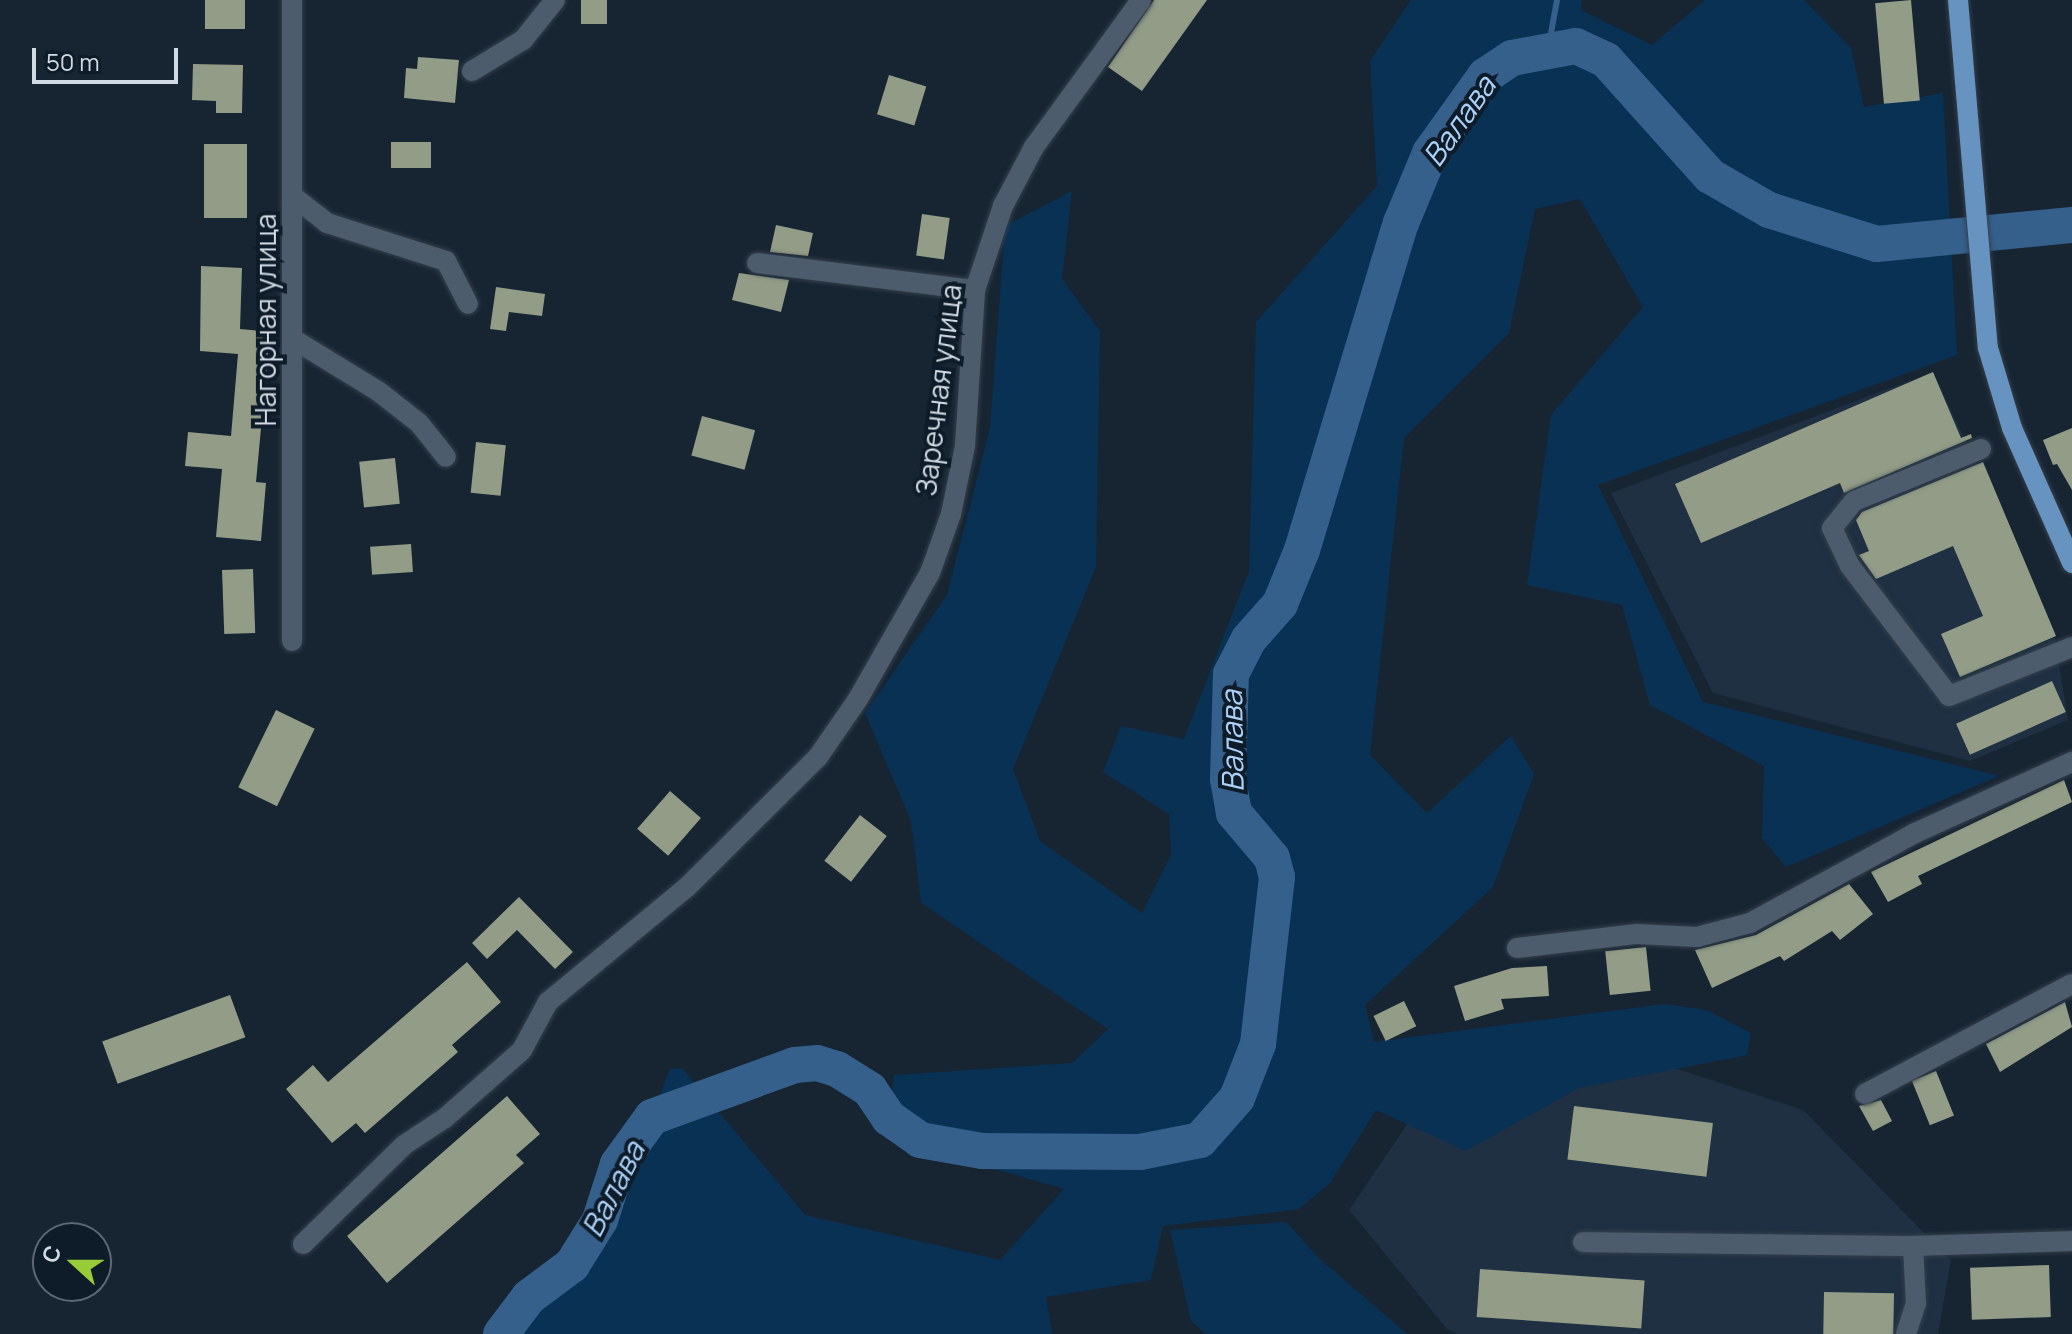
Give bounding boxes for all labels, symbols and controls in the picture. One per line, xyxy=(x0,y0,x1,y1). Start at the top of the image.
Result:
scale bar xyxy=(36,32,182,82)
text: 50 m xyxy=(46,45,100,78)
water label: Валава xyxy=(1415,69,1503,173)
street label: Нагорная улица xyxy=(248,214,282,426)
street label: Заречная улица xyxy=(908,282,968,498)
water label: Валава xyxy=(1213,690,1251,792)
water label: Валава xyxy=(574,1136,652,1242)
north arrow xyxy=(32,1222,112,1302)
text: С xyxy=(35,1241,68,1267)

